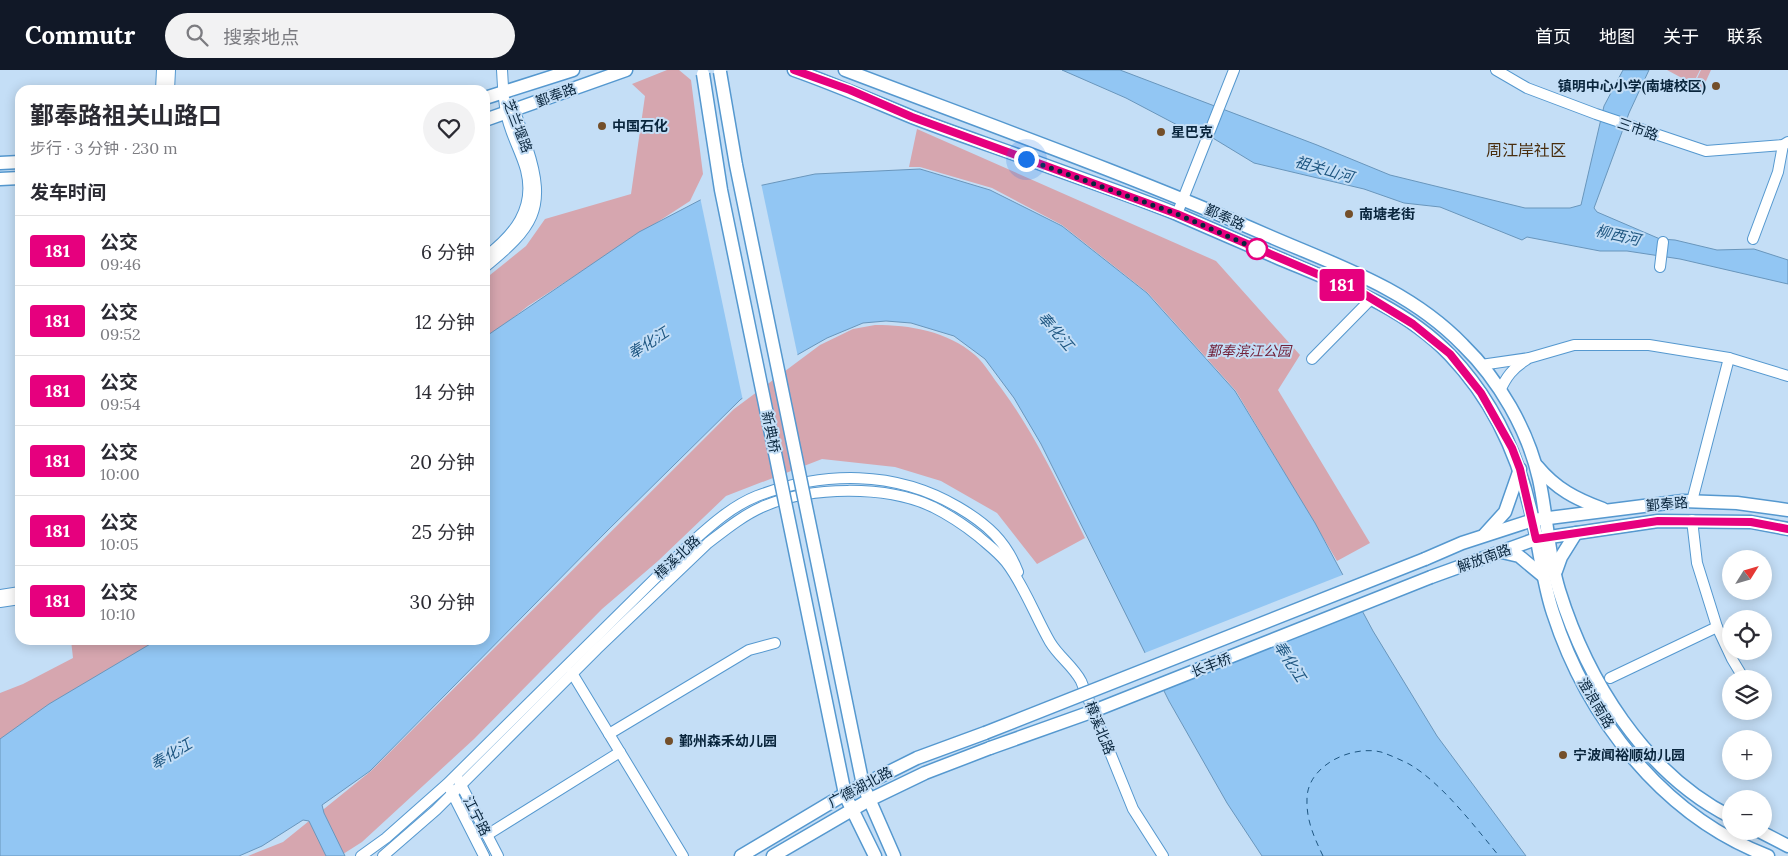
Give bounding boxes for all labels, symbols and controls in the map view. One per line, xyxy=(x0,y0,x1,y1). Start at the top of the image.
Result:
search box xyxy=(165,13,515,58)
text: Commutr xyxy=(25,20,135,51)
icon: search xyxy=(183,21,211,49)
text: 搜索地点 xyxy=(223,25,299,49)
text: 首页 xyxy=(1535,25,1571,48)
text: 地图 xyxy=(1599,25,1635,48)
text: 关于 xyxy=(1663,25,1699,48)
text: 联系 xyxy=(1727,25,1763,48)
place label: 镇明中心小学(南塘校区) xyxy=(1558,77,1706,95)
street label: 鄞奉路 xyxy=(533,79,579,111)
marker: 镇明中心小学(南塘校区) xyxy=(1710,80,1722,92)
street label: 芝兰堰路 xyxy=(500,97,536,155)
text: 鄞奉路祖关山路口 xyxy=(30,100,222,131)
button: heart xyxy=(423,102,475,154)
street label: 三市路 xyxy=(1615,114,1661,144)
place label: 中国石化 xyxy=(612,117,668,135)
marker: 中国石化 xyxy=(596,120,608,132)
place label: 星巴克 xyxy=(1171,123,1213,141)
marker: 星巴克 xyxy=(1155,126,1167,138)
text: 步行 · 3 分钟 · 230 m xyxy=(30,138,178,158)
district label: 周江岸社区 xyxy=(1486,140,1566,160)
your location xyxy=(1014,147,1039,172)
water label: 祖关山河 xyxy=(1293,152,1358,187)
text: 发车时间 xyxy=(30,180,106,204)
street label: 鄞奉路 xyxy=(1202,200,1248,234)
place label: 南塘老街 xyxy=(1359,205,1415,223)
marker: 南塘老街 xyxy=(1343,208,1355,220)
water label: 柳西河 xyxy=(1594,221,1645,250)
text: 公交 xyxy=(100,230,138,254)
unlabelled marker xyxy=(1246,238,1268,260)
text: 181 xyxy=(45,239,70,262)
text: 6 分钟 xyxy=(421,240,475,264)
text: 09:46 xyxy=(100,254,141,274)
line badge: 181 xyxy=(1313,269,1371,301)
text: 181 xyxy=(1330,273,1354,296)
text: 公交 xyxy=(100,300,138,324)
water label: 奉化江 xyxy=(1034,308,1079,356)
text: 181 xyxy=(45,309,70,332)
text: 12 分钟 xyxy=(415,310,475,334)
water label: 奉化江 xyxy=(624,322,674,363)
text: 09:52 xyxy=(100,324,141,344)
park label: 鄞奉滨江公园 xyxy=(1207,342,1293,360)
text: 公交 xyxy=(100,370,138,394)
text: 181 xyxy=(45,379,70,402)
text: 14 分钟 xyxy=(415,380,475,404)
text: 09:54 xyxy=(100,394,141,414)
street label: 新典桥 xyxy=(758,410,784,454)
text: 公交 xyxy=(100,440,138,464)
text: 181 xyxy=(45,449,70,472)
text: 20 分钟 xyxy=(410,450,475,474)
text: 10:00 xyxy=(100,464,140,484)
street label: 鄞奉路 xyxy=(1645,493,1689,515)
text: 公交 xyxy=(100,510,138,534)
text: 181 xyxy=(45,519,70,542)
text: 25 分钟 xyxy=(411,520,475,544)
street label: 樟溪北路 xyxy=(650,531,704,583)
text: 10:05 xyxy=(100,534,138,554)
street label: 解放南路 xyxy=(1455,540,1513,576)
north arrow xyxy=(1722,550,1772,600)
map controls xyxy=(1722,550,1772,840)
text: 公交 xyxy=(100,580,138,604)
text: 181 xyxy=(45,589,70,612)
text: 30 分钟 xyxy=(410,590,475,614)
text: 10:10 xyxy=(100,604,136,624)
button: locate xyxy=(1722,610,1772,660)
water label: 奉化江 xyxy=(1270,637,1311,687)
street label: 长丰桥 xyxy=(1188,649,1234,681)
button: layers xyxy=(1722,670,1772,720)
street label: 澄浪南路 xyxy=(1574,674,1618,732)
street label: 樟溪北路 xyxy=(1081,699,1119,757)
button: + xyxy=(1722,730,1772,780)
place label: 鄞州森禾幼儿园 xyxy=(679,732,777,750)
water label: 奉化江 xyxy=(147,733,197,774)
marker: 鄞州森禾幼儿园 xyxy=(663,735,675,747)
place label: 宁波闻裕顺幼儿园 xyxy=(1573,746,1685,764)
marker: 宁波闻裕顺幼儿园 xyxy=(1557,749,1569,761)
street label: 广德湖北路 xyxy=(825,763,895,811)
button: − xyxy=(1722,790,1772,840)
street label: 江宁路 xyxy=(459,793,495,839)

